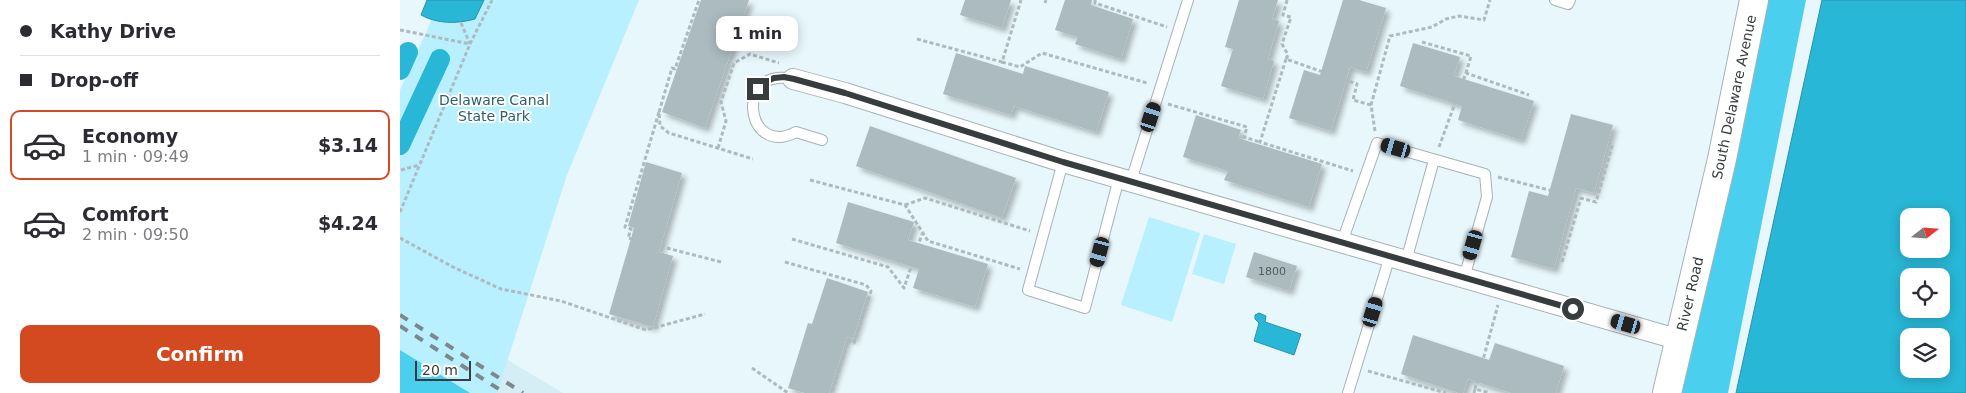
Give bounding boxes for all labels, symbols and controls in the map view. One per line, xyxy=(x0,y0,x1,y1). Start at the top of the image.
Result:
street label: South Delaware Avenue xyxy=(1709,13,1759,181)
callout: 1 min xyxy=(717,17,799,52)
text: Kathy Drive xyxy=(50,20,176,42)
text: 1 min xyxy=(732,24,782,43)
text: Drop-off xyxy=(50,69,138,91)
route end xyxy=(747,78,769,100)
park label: Delaware Canal State Park xyxy=(439,92,549,124)
car xyxy=(1139,100,1162,134)
icon: car xyxy=(22,123,67,168)
text: Economy xyxy=(82,125,178,147)
text: $3.14 xyxy=(318,134,378,156)
car xyxy=(1379,137,1412,159)
text: 1 min · 09:49 xyxy=(82,147,189,166)
icon: car xyxy=(22,201,67,246)
text: Comfort xyxy=(82,203,169,225)
north arrow xyxy=(1900,208,1950,258)
map controls xyxy=(1900,208,1950,378)
text: $4.24 xyxy=(318,212,378,234)
text: 2 min · 09:50 xyxy=(82,225,189,244)
car xyxy=(1461,229,1484,261)
car xyxy=(1088,236,1111,268)
street label: River Road xyxy=(1674,255,1706,333)
house number: 1800 xyxy=(1258,265,1286,278)
button: locate xyxy=(1900,268,1950,318)
car xyxy=(1361,295,1384,329)
route start xyxy=(1562,298,1584,320)
car xyxy=(1609,313,1642,335)
button: Confirm xyxy=(20,325,380,383)
button: layers xyxy=(1900,328,1950,378)
scale bar xyxy=(415,358,471,381)
text: 20 m xyxy=(422,362,458,378)

